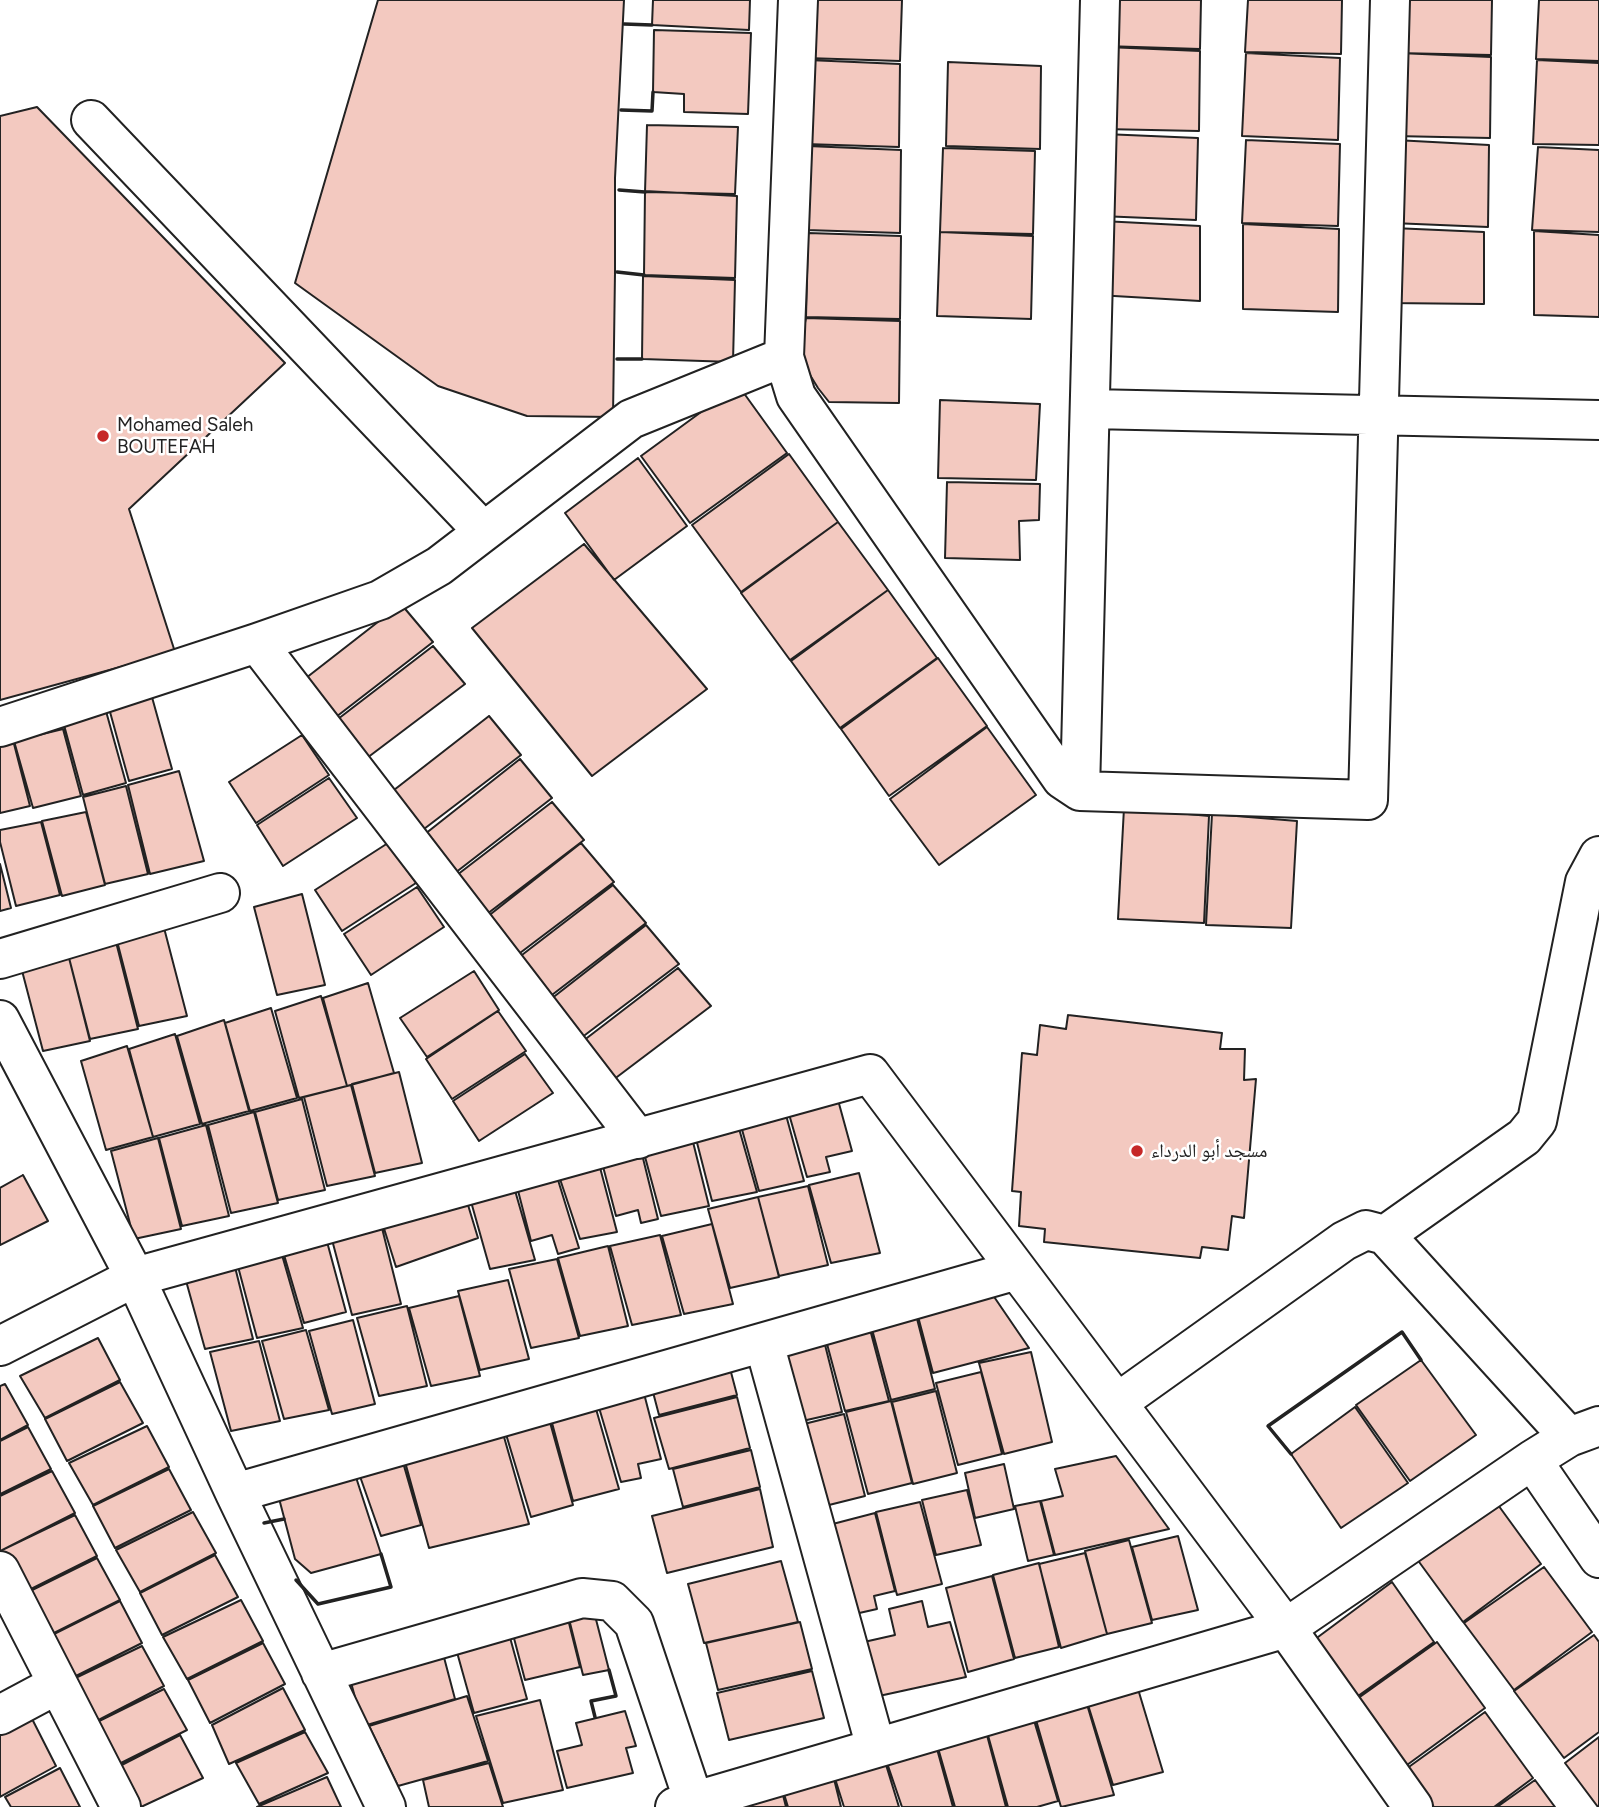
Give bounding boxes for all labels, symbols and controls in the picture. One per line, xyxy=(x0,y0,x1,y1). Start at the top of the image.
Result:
place label: Mohamed Saleh BOUTEFAH xyxy=(117,414,253,458)
marker: Mohamed Saleh BOUTEFAH xyxy=(95,428,111,444)
place label: مسجد أبو الدرداء xyxy=(1151,1140,1268,1162)
marker: مسجد أبو الدرداء xyxy=(1129,1143,1145,1159)

